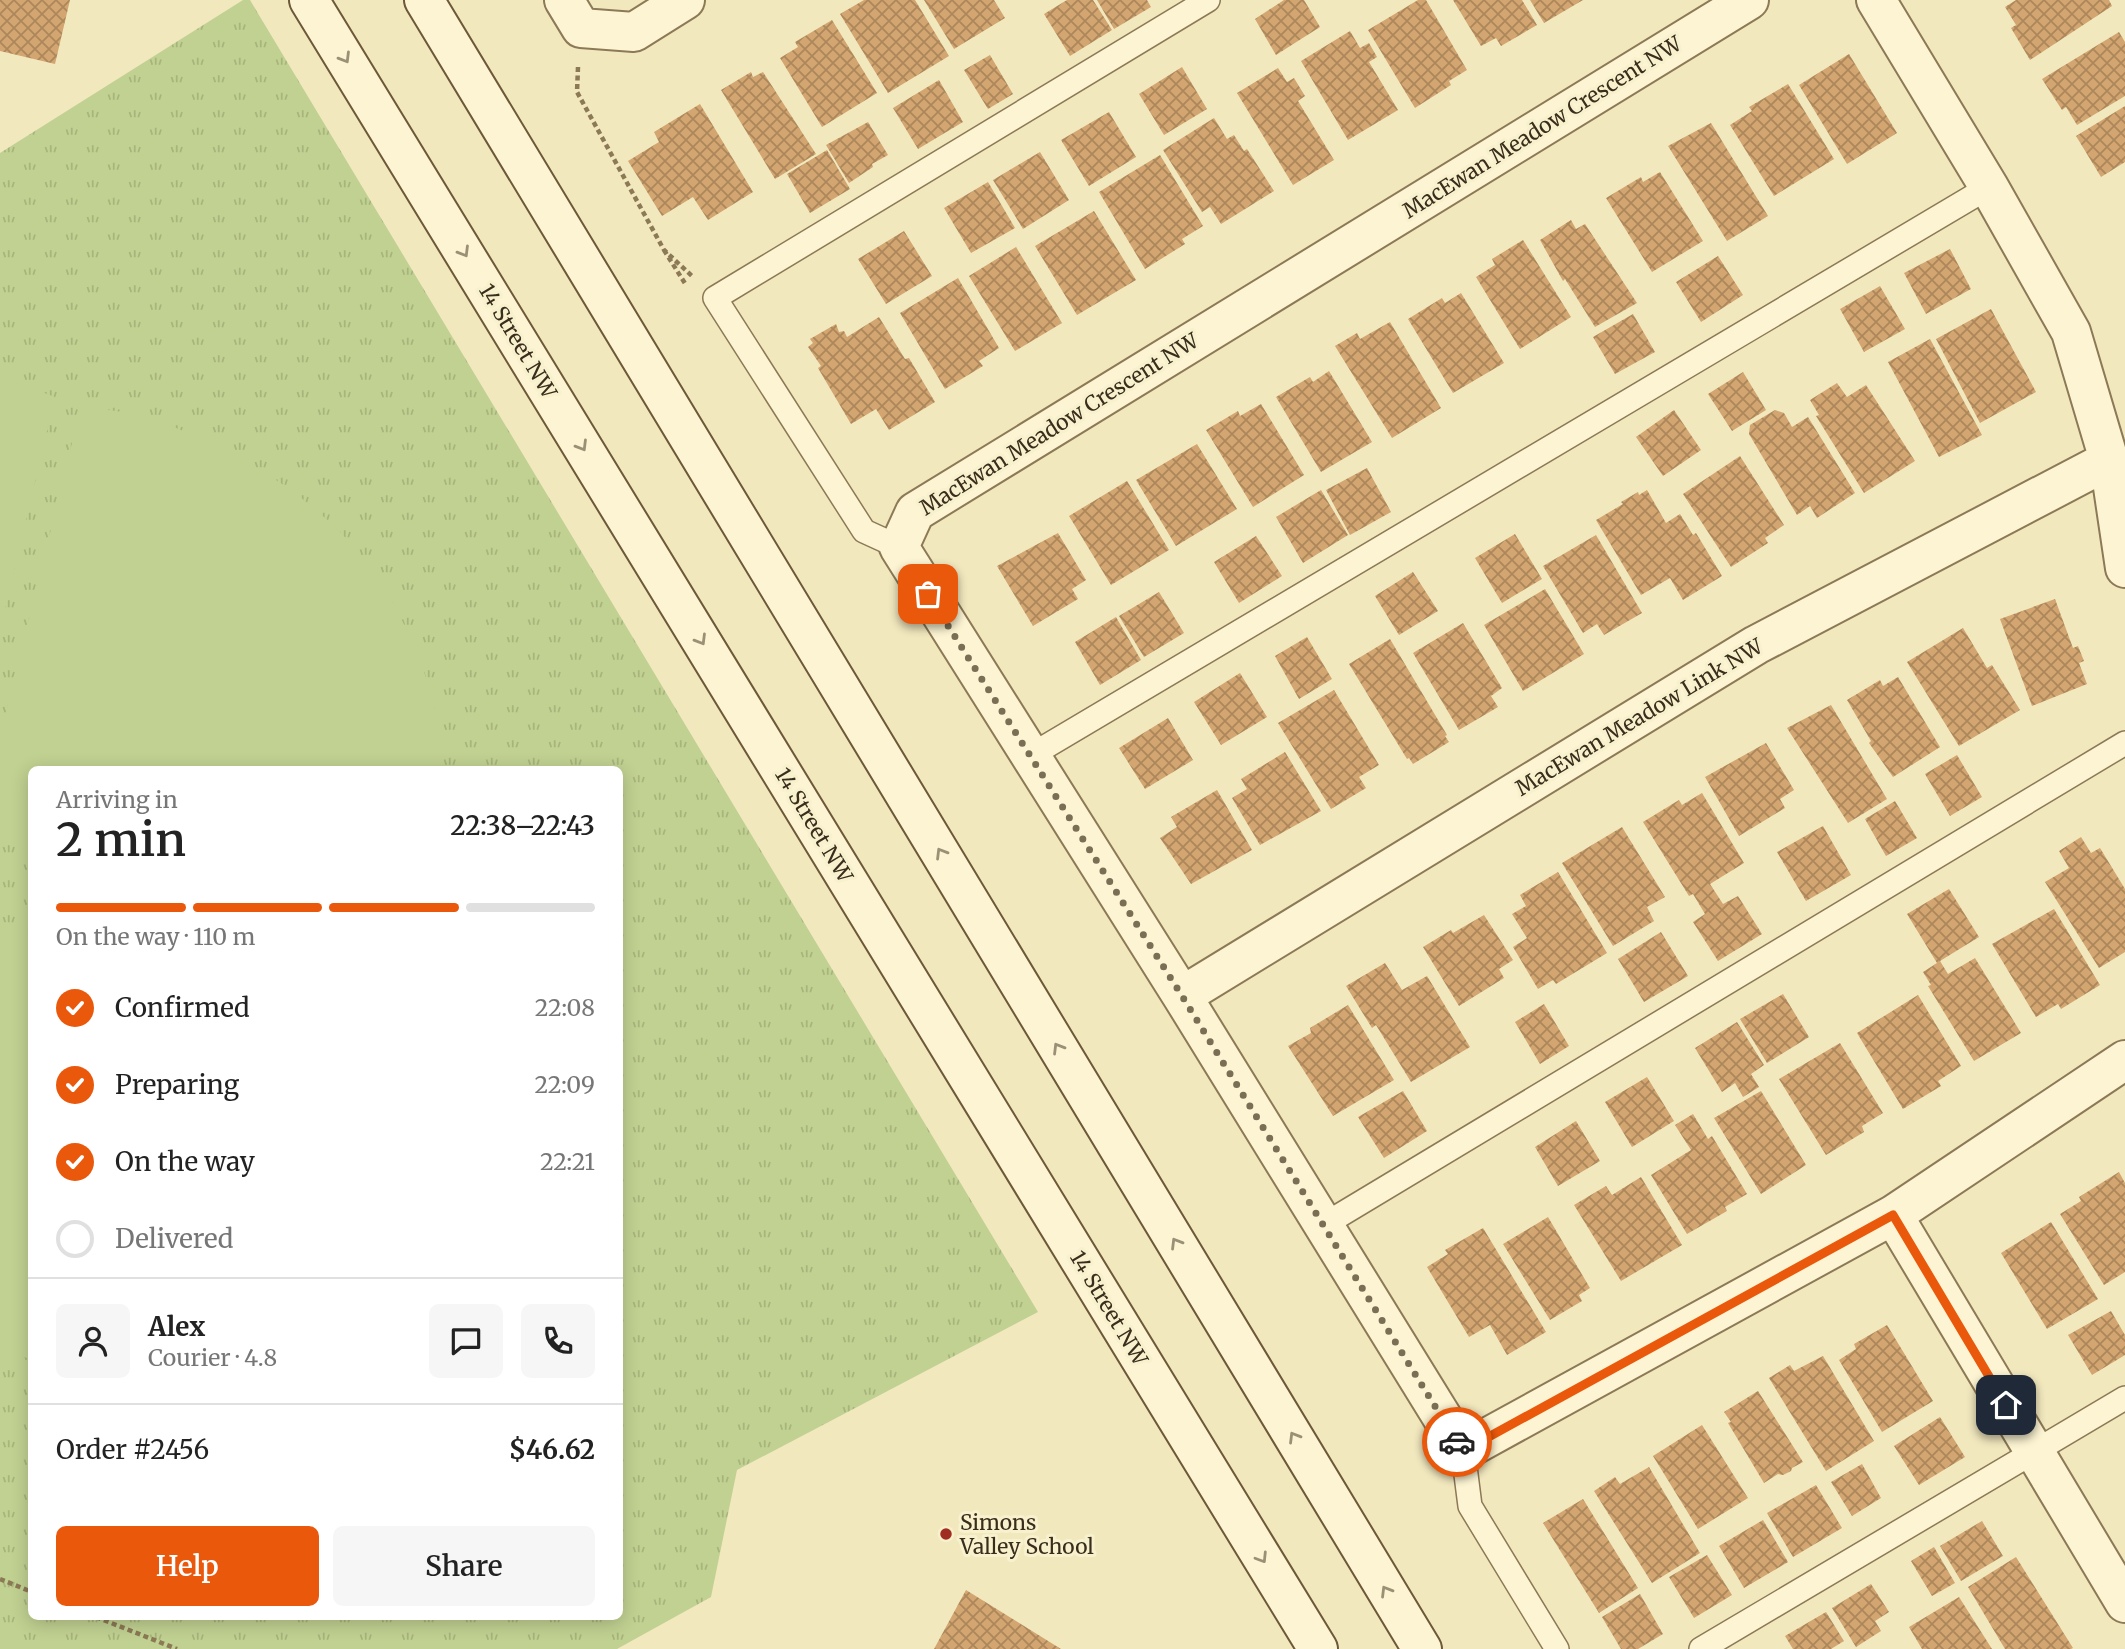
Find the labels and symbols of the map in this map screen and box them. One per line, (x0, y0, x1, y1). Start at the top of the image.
street label: MacEwan Meadow Crescent NW (1398, 29, 1687, 224)
one-way arrow (337, 51, 350, 64)
one-way arrow (455, 245, 468, 258)
street label: 14 Street NW (473, 279, 563, 404)
street label: MacEwan Meadow Crescent NW (915, 326, 1204, 521)
one-way arrow (574, 439, 587, 452)
pin (898, 564, 958, 624)
street label: MacEwan Meadow Link NW (1511, 632, 1768, 802)
one-way arrow (693, 633, 706, 646)
street label: 14 Street NW (769, 763, 859, 888)
one-way arrow (936, 848, 949, 861)
one-way arrow (1054, 1043, 1067, 1056)
one-way arrow (1171, 1237, 1184, 1250)
street label: 14 Street NW (1064, 1246, 1154, 1371)
pin (1976, 1375, 2036, 1435)
courier (1422, 1407, 1492, 1477)
one-way arrow (1289, 1432, 1302, 1445)
place label: Simons Valley School (959, 1509, 1094, 1560)
marker: Simons Valley School (938, 1526, 954, 1542)
one-way arrow (1254, 1550, 1267, 1563)
one-way arrow (1382, 1585, 1395, 1598)

